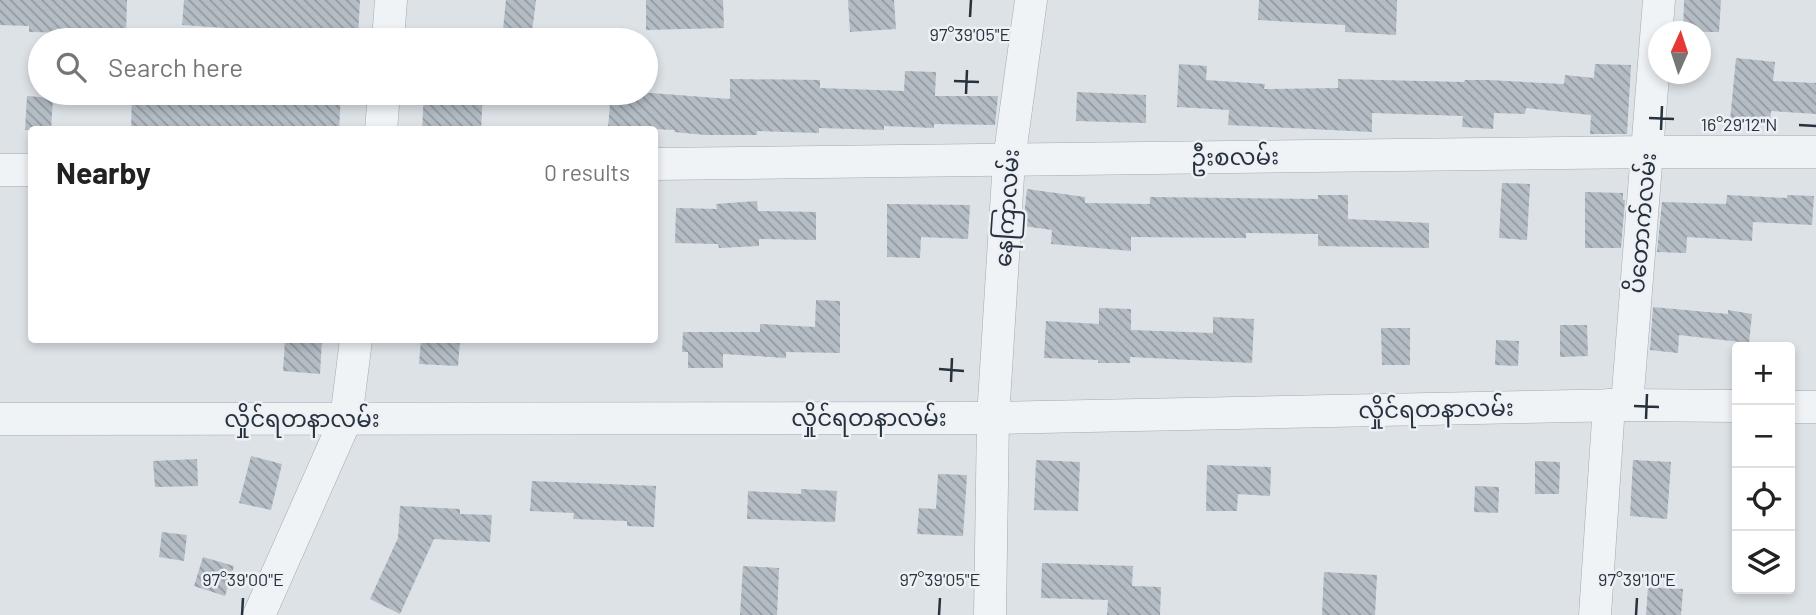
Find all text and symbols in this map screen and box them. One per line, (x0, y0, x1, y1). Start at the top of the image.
north arrow (1648, 21, 1711, 84)
text: 97°39'05"E (930, 23, 1010, 45)
search box (28, 28, 658, 105)
icon: search (52, 48, 90, 86)
text: Search here (108, 51, 243, 82)
text: 16°29'12"N (1701, 113, 1777, 135)
street label: ဦးစလမ်း (1191, 140, 1279, 177)
street label: နေကြာလမ်း (987, 148, 1030, 268)
street label: ပိတောက်လမ်း (1620, 151, 1661, 295)
text: Nearby (56, 154, 151, 190)
text: 0 results (544, 158, 630, 186)
map controls (1732, 342, 1795, 594)
button: + (1732, 342, 1795, 405)
street label: လှိုင်ရတနာလမ်း (1358, 392, 1514, 429)
street label: လှိုင်ရတနာလမ်း (791, 402, 947, 437)
street label: လှိုင်ရတနာလမ်း (224, 403, 380, 438)
button: − (1732, 405, 1795, 468)
button: locate (1732, 468, 1795, 531)
button: layers (1732, 531, 1795, 594)
text: 97°39'00"E (202, 568, 284, 590)
text: 97°39'05"E (900, 568, 980, 590)
text: 97°39'10"E (1598, 568, 1676, 590)

